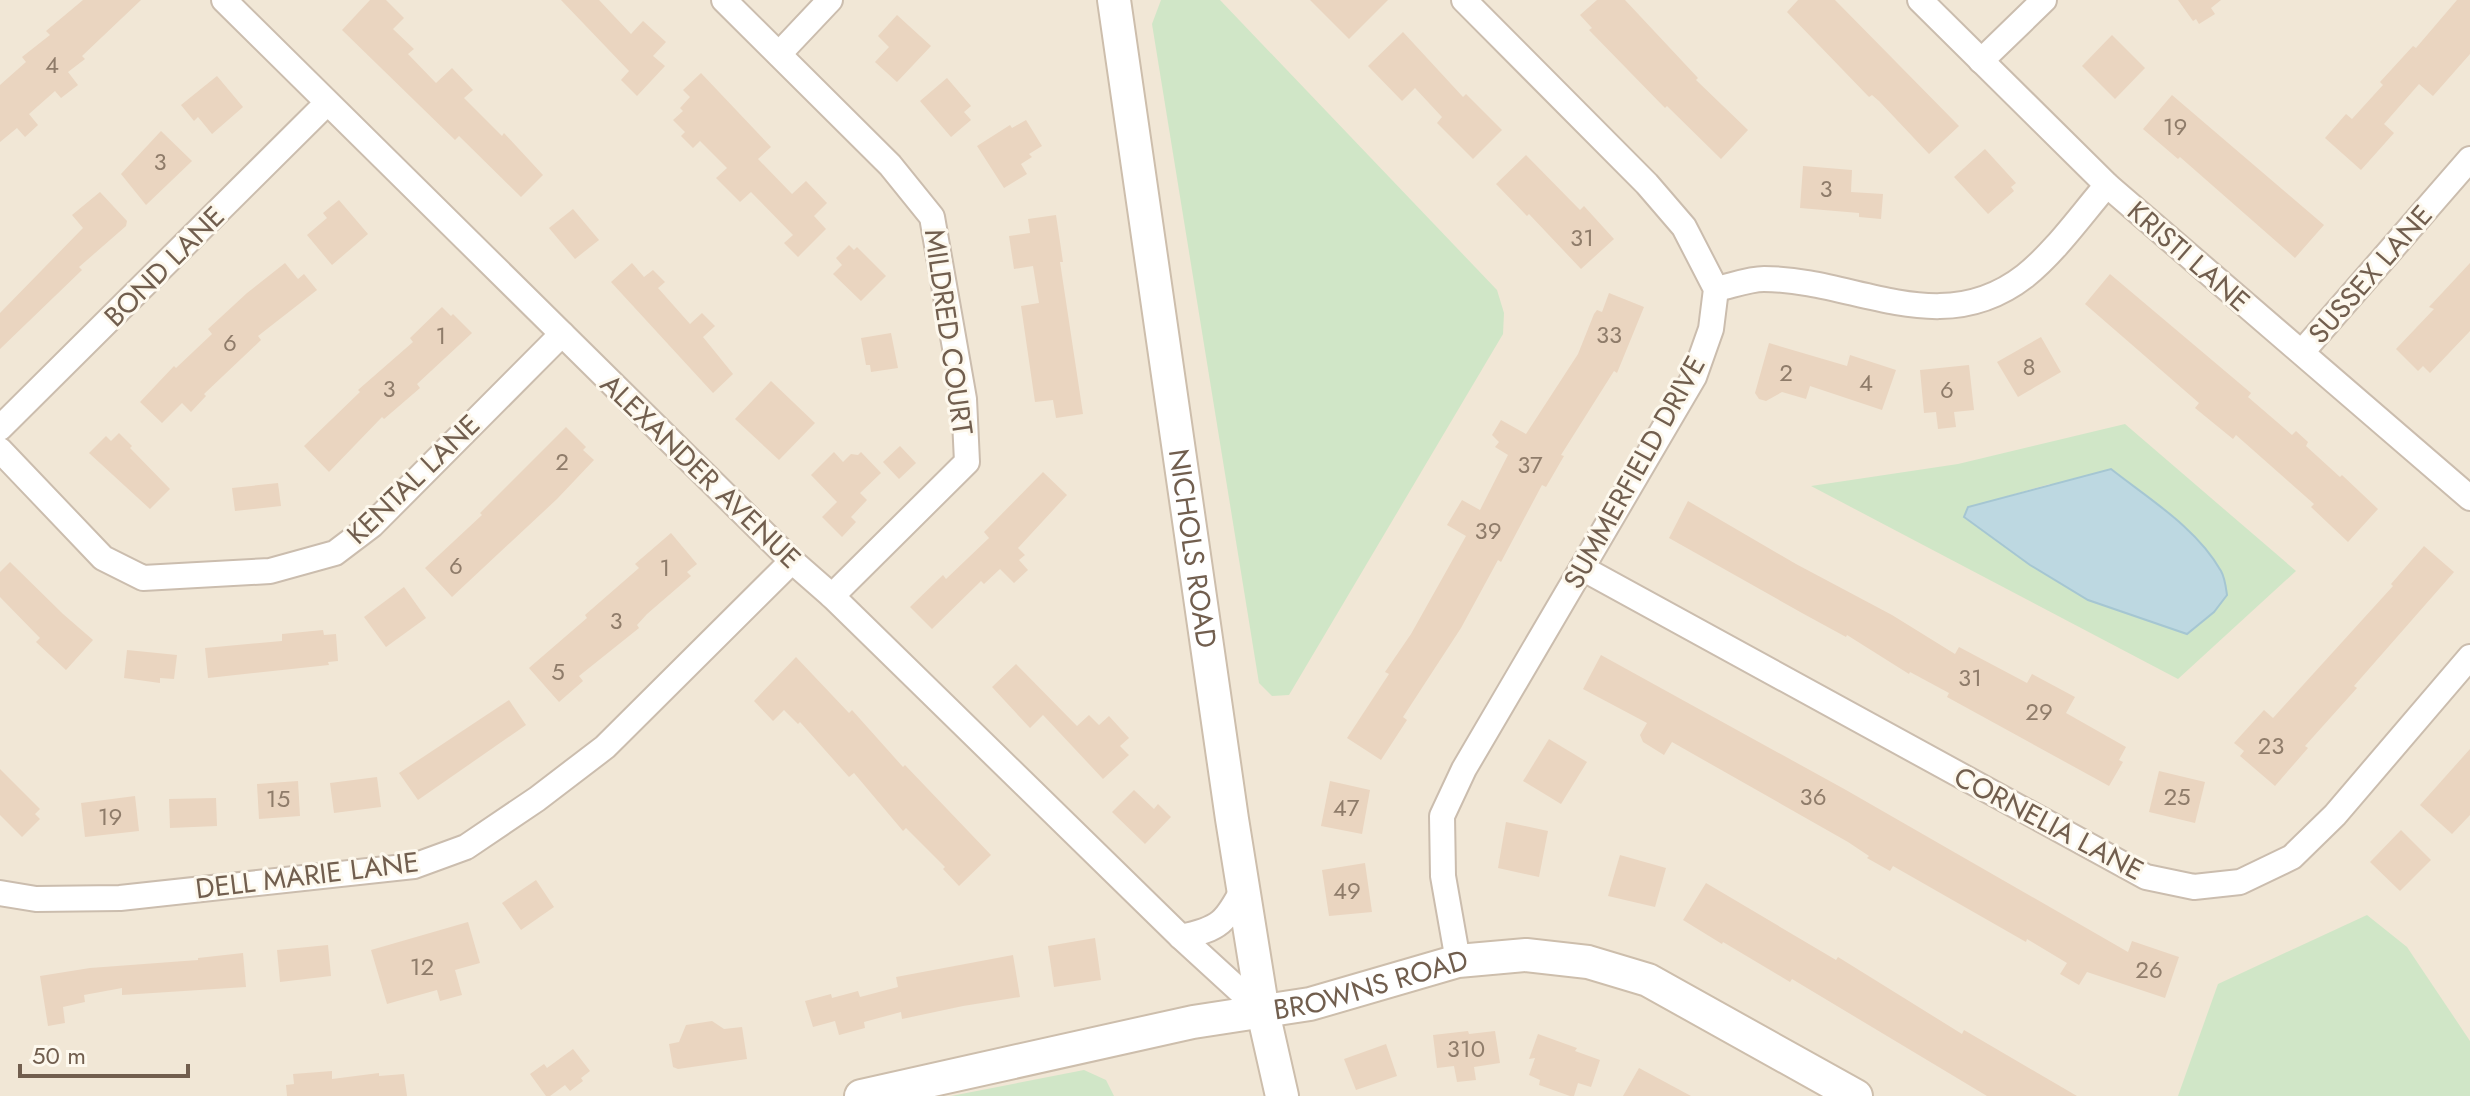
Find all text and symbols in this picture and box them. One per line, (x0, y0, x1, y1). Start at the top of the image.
house number: 4 (45, 47, 59, 82)
house number: 19 (2163, 109, 2187, 144)
house number: 3 (153, 144, 167, 179)
house number: 3 (1819, 171, 1833, 206)
street label: KRISTI LANE (2118, 191, 2259, 321)
street label: SUSSEX LANE (2299, 196, 2442, 353)
street label: BOND LANE (95, 197, 234, 336)
house number: 31 (1570, 220, 1594, 255)
street label: MILDRED COURT (914, 227, 983, 438)
house number: 33 (1596, 317, 1622, 352)
house number: 1 (436, 318, 446, 353)
house number: 6 (223, 325, 237, 360)
street label: SUMMERFIELD DRIVE (1553, 348, 1716, 596)
house number: 8 (2022, 349, 2036, 384)
house number: 2 (1779, 355, 1793, 390)
street label: ALEXANDER AVENUE (591, 365, 810, 578)
house number: 4 (1859, 365, 1873, 400)
house number: 3 (382, 371, 396, 406)
house number: 6 (1940, 372, 1954, 407)
street label: KENTAL LANE (337, 405, 489, 554)
house number: 2 (555, 444, 569, 479)
street label: NICHOLS ROAD (1158, 446, 1227, 651)
house number: 37 (1517, 447, 1543, 482)
house number: 39 (1475, 513, 1501, 548)
house number: 6 (449, 548, 463, 583)
house number: 1 (660, 550, 670, 585)
house number: 3 (609, 603, 623, 638)
house number: 5 (551, 654, 565, 689)
house number: 31 (1958, 660, 1982, 695)
house number: 29 (2025, 694, 2053, 729)
house number: 23 (2258, 728, 2284, 763)
street label: CORNELIA LANE (1947, 756, 2151, 891)
house number: 36 (1800, 779, 1826, 814)
house number: 25 (2163, 779, 2191, 814)
house number: 15 (266, 781, 290, 816)
house number: 47 (1333, 790, 1360, 825)
house number: 19 (98, 799, 122, 834)
street label: DELL MARIE LANE (193, 841, 421, 910)
house number: 49 (1333, 873, 1361, 908)
street label: BROWNS ROAD (1271, 939, 1473, 1030)
house number: 12 (410, 949, 434, 984)
house number: 26 (2135, 952, 2163, 987)
scale bar (20, 1028, 188, 1078)
house number: 310 (1447, 1031, 1485, 1066)
text: 50 m (32, 1038, 86, 1073)

